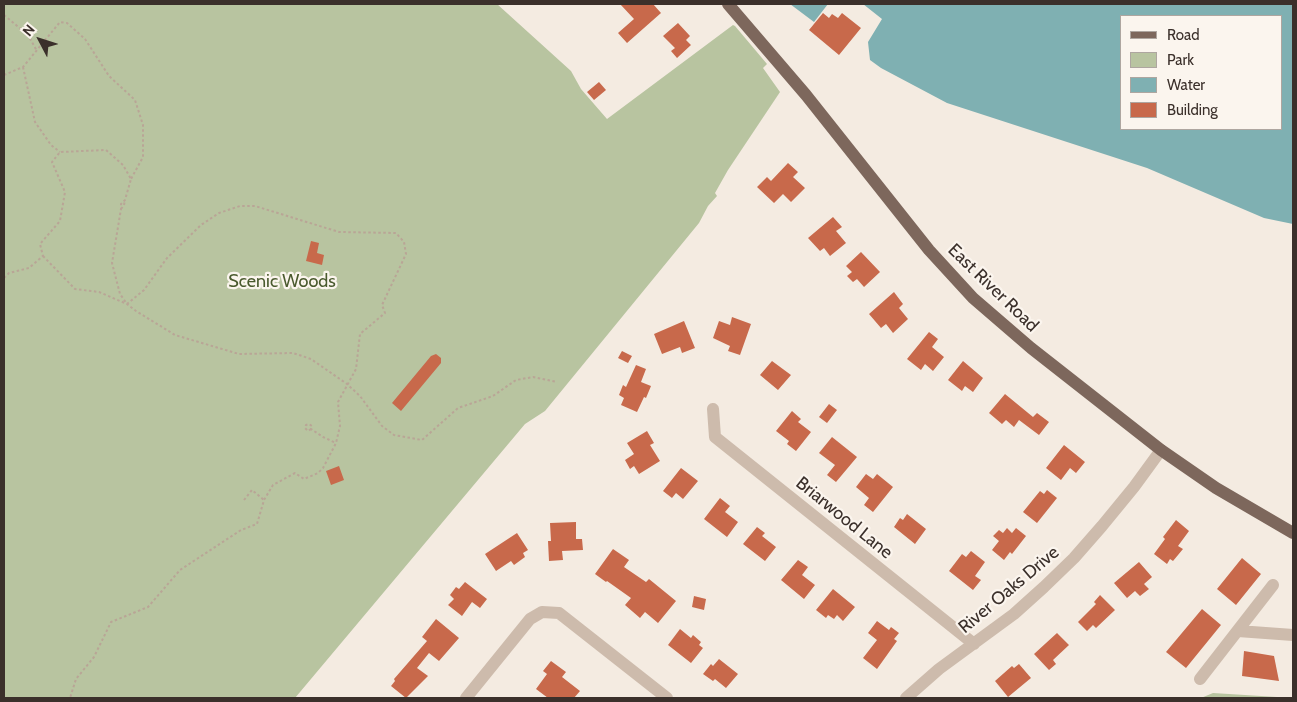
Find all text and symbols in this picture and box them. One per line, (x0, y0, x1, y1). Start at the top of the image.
north arrow (15, 15, 65, 65)
legend (1120, 15, 1282, 130)
text: N (18, 21, 39, 40)
text: Road (1167, 26, 1200, 44)
text: Park (1167, 51, 1194, 69)
text: Water (1167, 76, 1205, 94)
text: Building (1167, 101, 1218, 119)
street label: East River Road (943, 239, 1043, 337)
park label: Scenic Woods (228, 271, 336, 293)
street label: Briarwood Lane (791, 472, 897, 564)
street label: River Oaks Drive (954, 542, 1064, 638)

